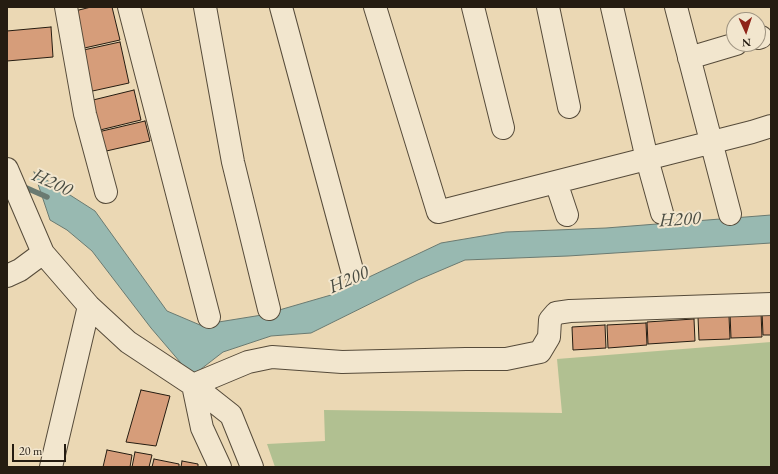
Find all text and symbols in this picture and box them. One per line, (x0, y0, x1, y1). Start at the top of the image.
north arrow (726, 12, 766, 52)
text: N (742, 36, 751, 50)
water label: H200 (28, 164, 76, 202)
water label: H200 (658, 207, 702, 233)
water label: H200 (325, 261, 373, 299)
scale bar (14, 436, 68, 462)
text: 20 m (19, 443, 42, 459)

